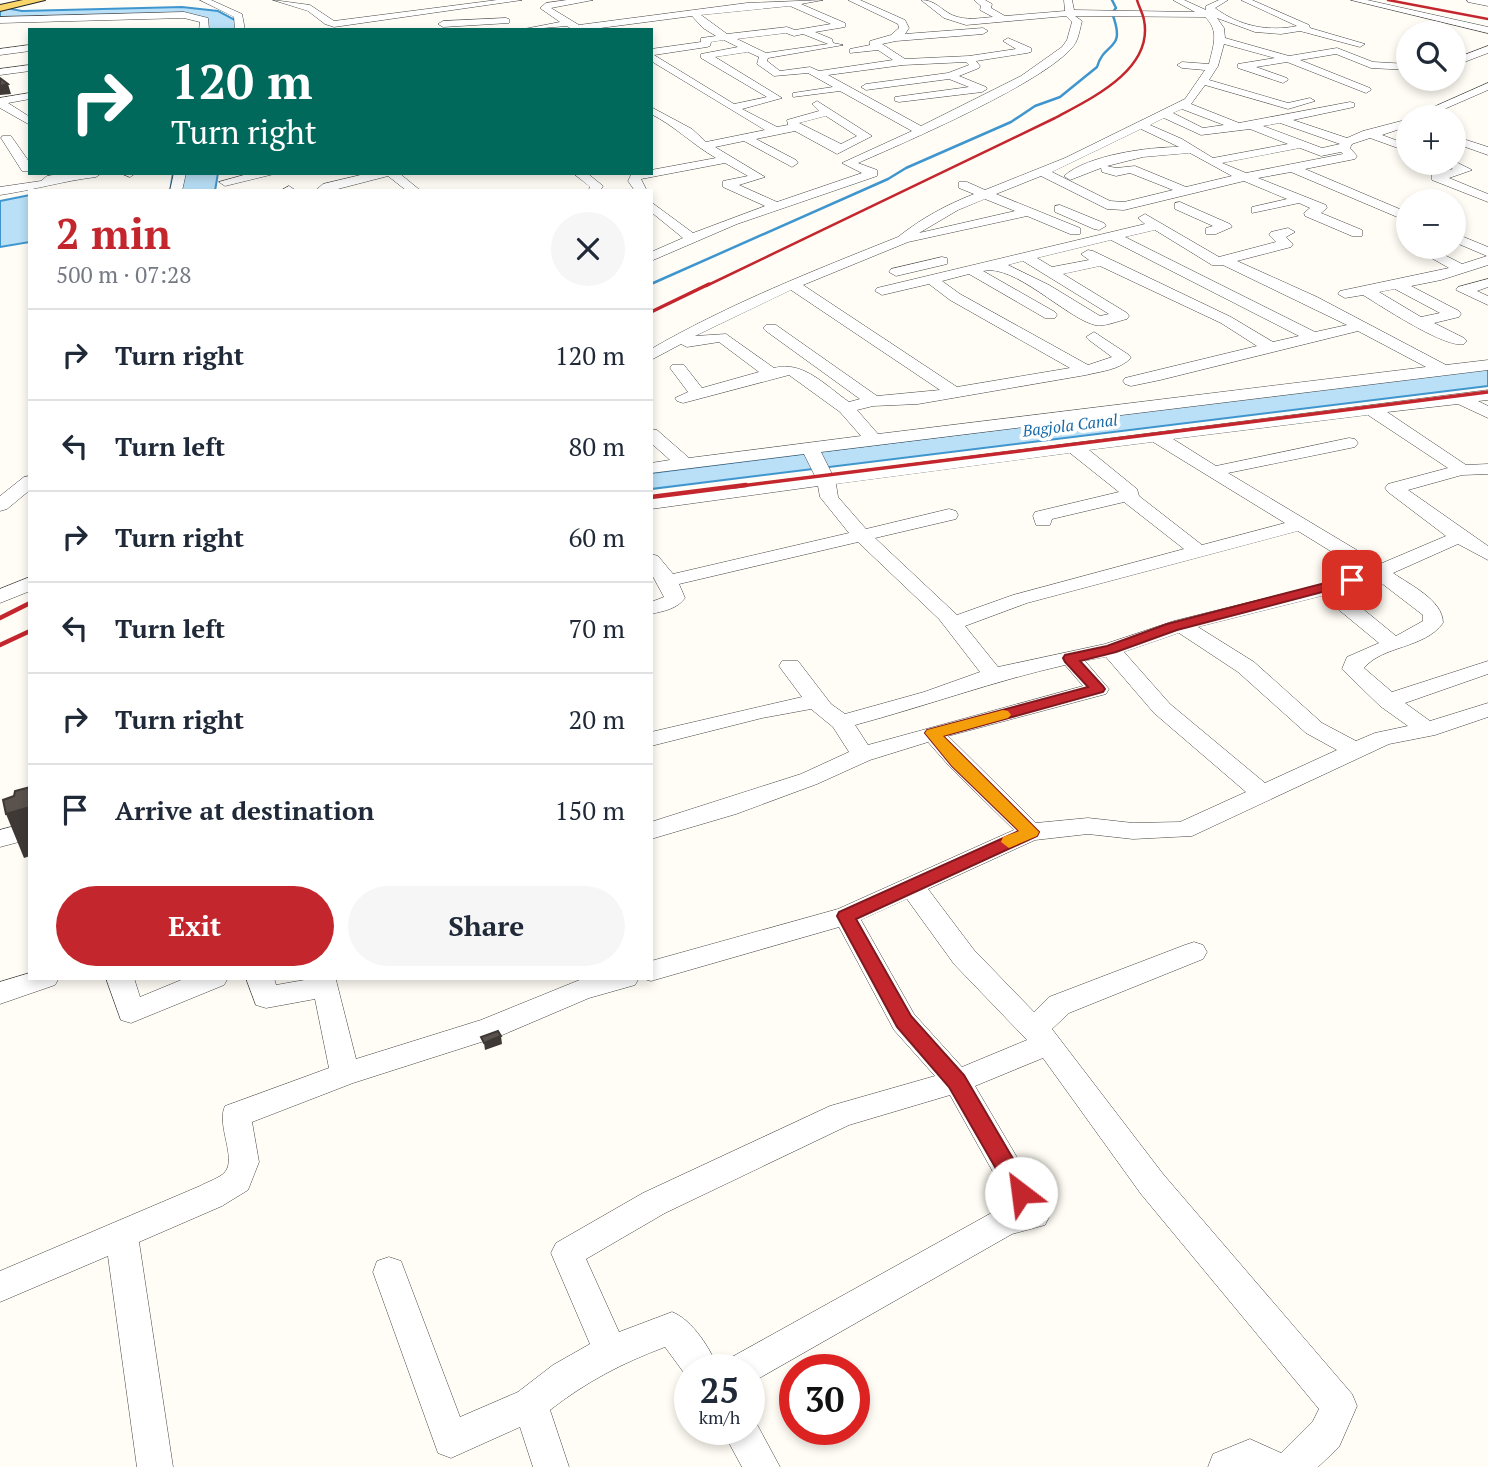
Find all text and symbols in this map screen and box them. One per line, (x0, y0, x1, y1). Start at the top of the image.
map controls (1396, 21, 1466, 259)
button: search (1396, 21, 1466, 91)
text: 120 m (171, 48, 313, 113)
icon: right (56, 56, 147, 147)
button: + (1396, 105, 1466, 175)
text: Turn right (171, 111, 317, 153)
button: − (1396, 189, 1466, 259)
text: 2 min (56, 205, 171, 261)
button: close (551, 212, 625, 286)
text: 500 m · 07:28 (56, 259, 191, 290)
icon: right (56, 336, 94, 374)
text: Turn right (115, 338, 244, 372)
text: 120 m (555, 338, 625, 372)
water label: Bagjola Canal (1020, 408, 1119, 442)
icon: left (56, 427, 94, 465)
text: Turn left (115, 429, 225, 463)
text: 80 m (569, 429, 625, 463)
icon: right (56, 518, 94, 556)
text: Turn right (115, 520, 244, 554)
text: 60 m (569, 520, 625, 554)
pin (1322, 550, 1382, 610)
icon: arrive (1333, 561, 1371, 599)
icon: left (56, 609, 94, 647)
text: Turn left (115, 611, 225, 645)
text: 70 m (569, 611, 625, 645)
icon: right (56, 700, 94, 738)
text: Turn right (115, 702, 244, 736)
text: 20 m (569, 702, 625, 736)
icon: arrive (56, 791, 94, 829)
text: Arrive at destination (115, 793, 374, 827)
text: 150 m (555, 793, 625, 827)
button: Exit (56, 886, 334, 966)
button: Share (348, 886, 625, 966)
position arrow (984, 1156, 1058, 1230)
speed limit sign: 30 (779, 1354, 870, 1445)
text: 25 (700, 1367, 739, 1413)
text: km/h (699, 1405, 740, 1429)

